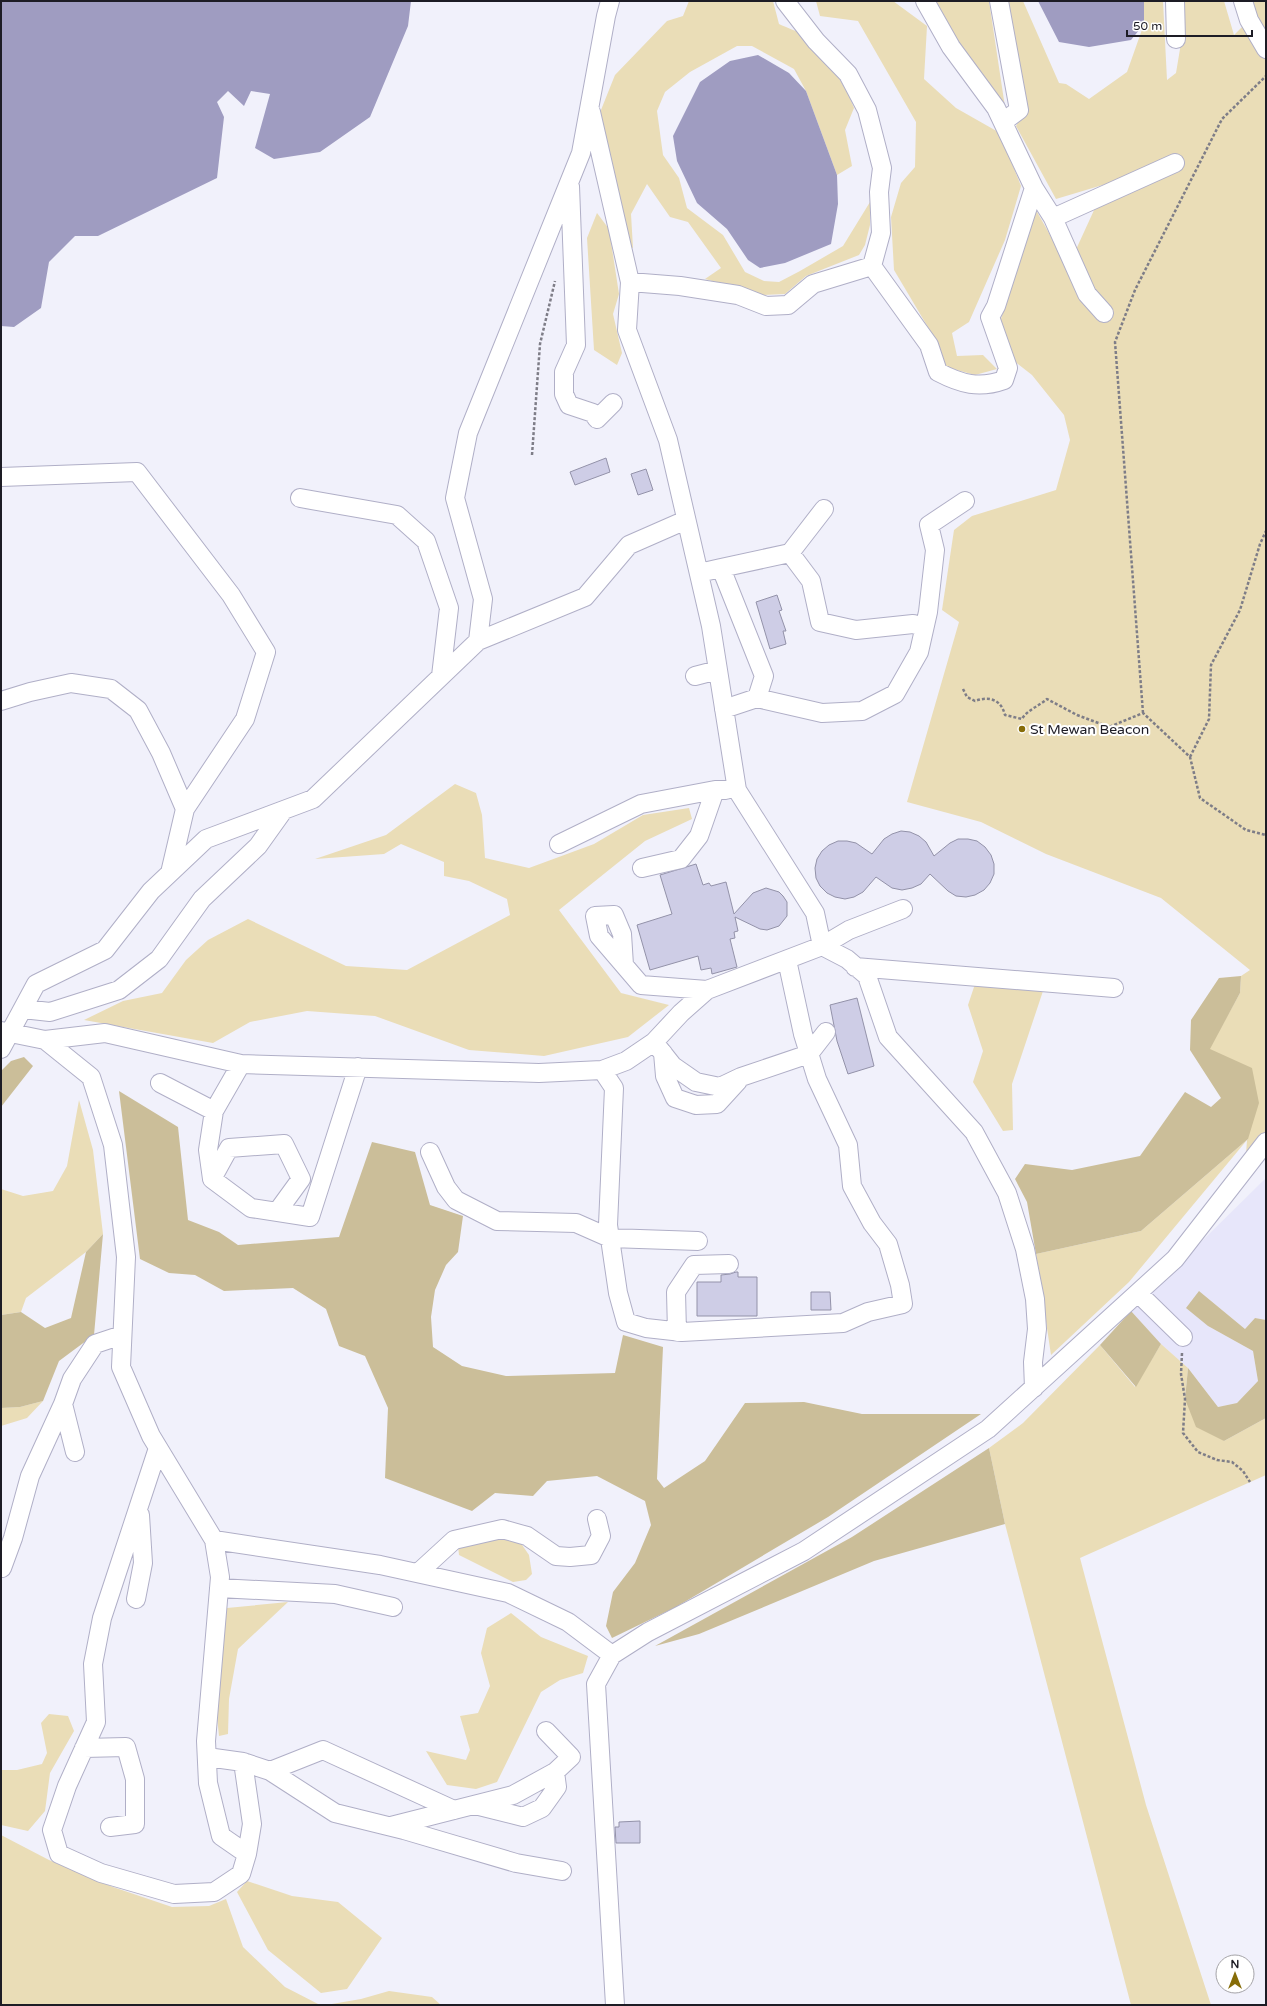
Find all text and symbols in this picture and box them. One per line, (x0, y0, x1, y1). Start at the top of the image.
scale bar (1127, 12, 1252, 38)
text: 50 m (1133, 19, 1162, 33)
place label: St Mewan Beacon (1030, 721, 1149, 738)
marker: St Mewan Beacon (1017, 724, 1027, 734)
north arrow (1215, 1954, 1255, 1994)
text: N (1231, 1958, 1239, 1971)

